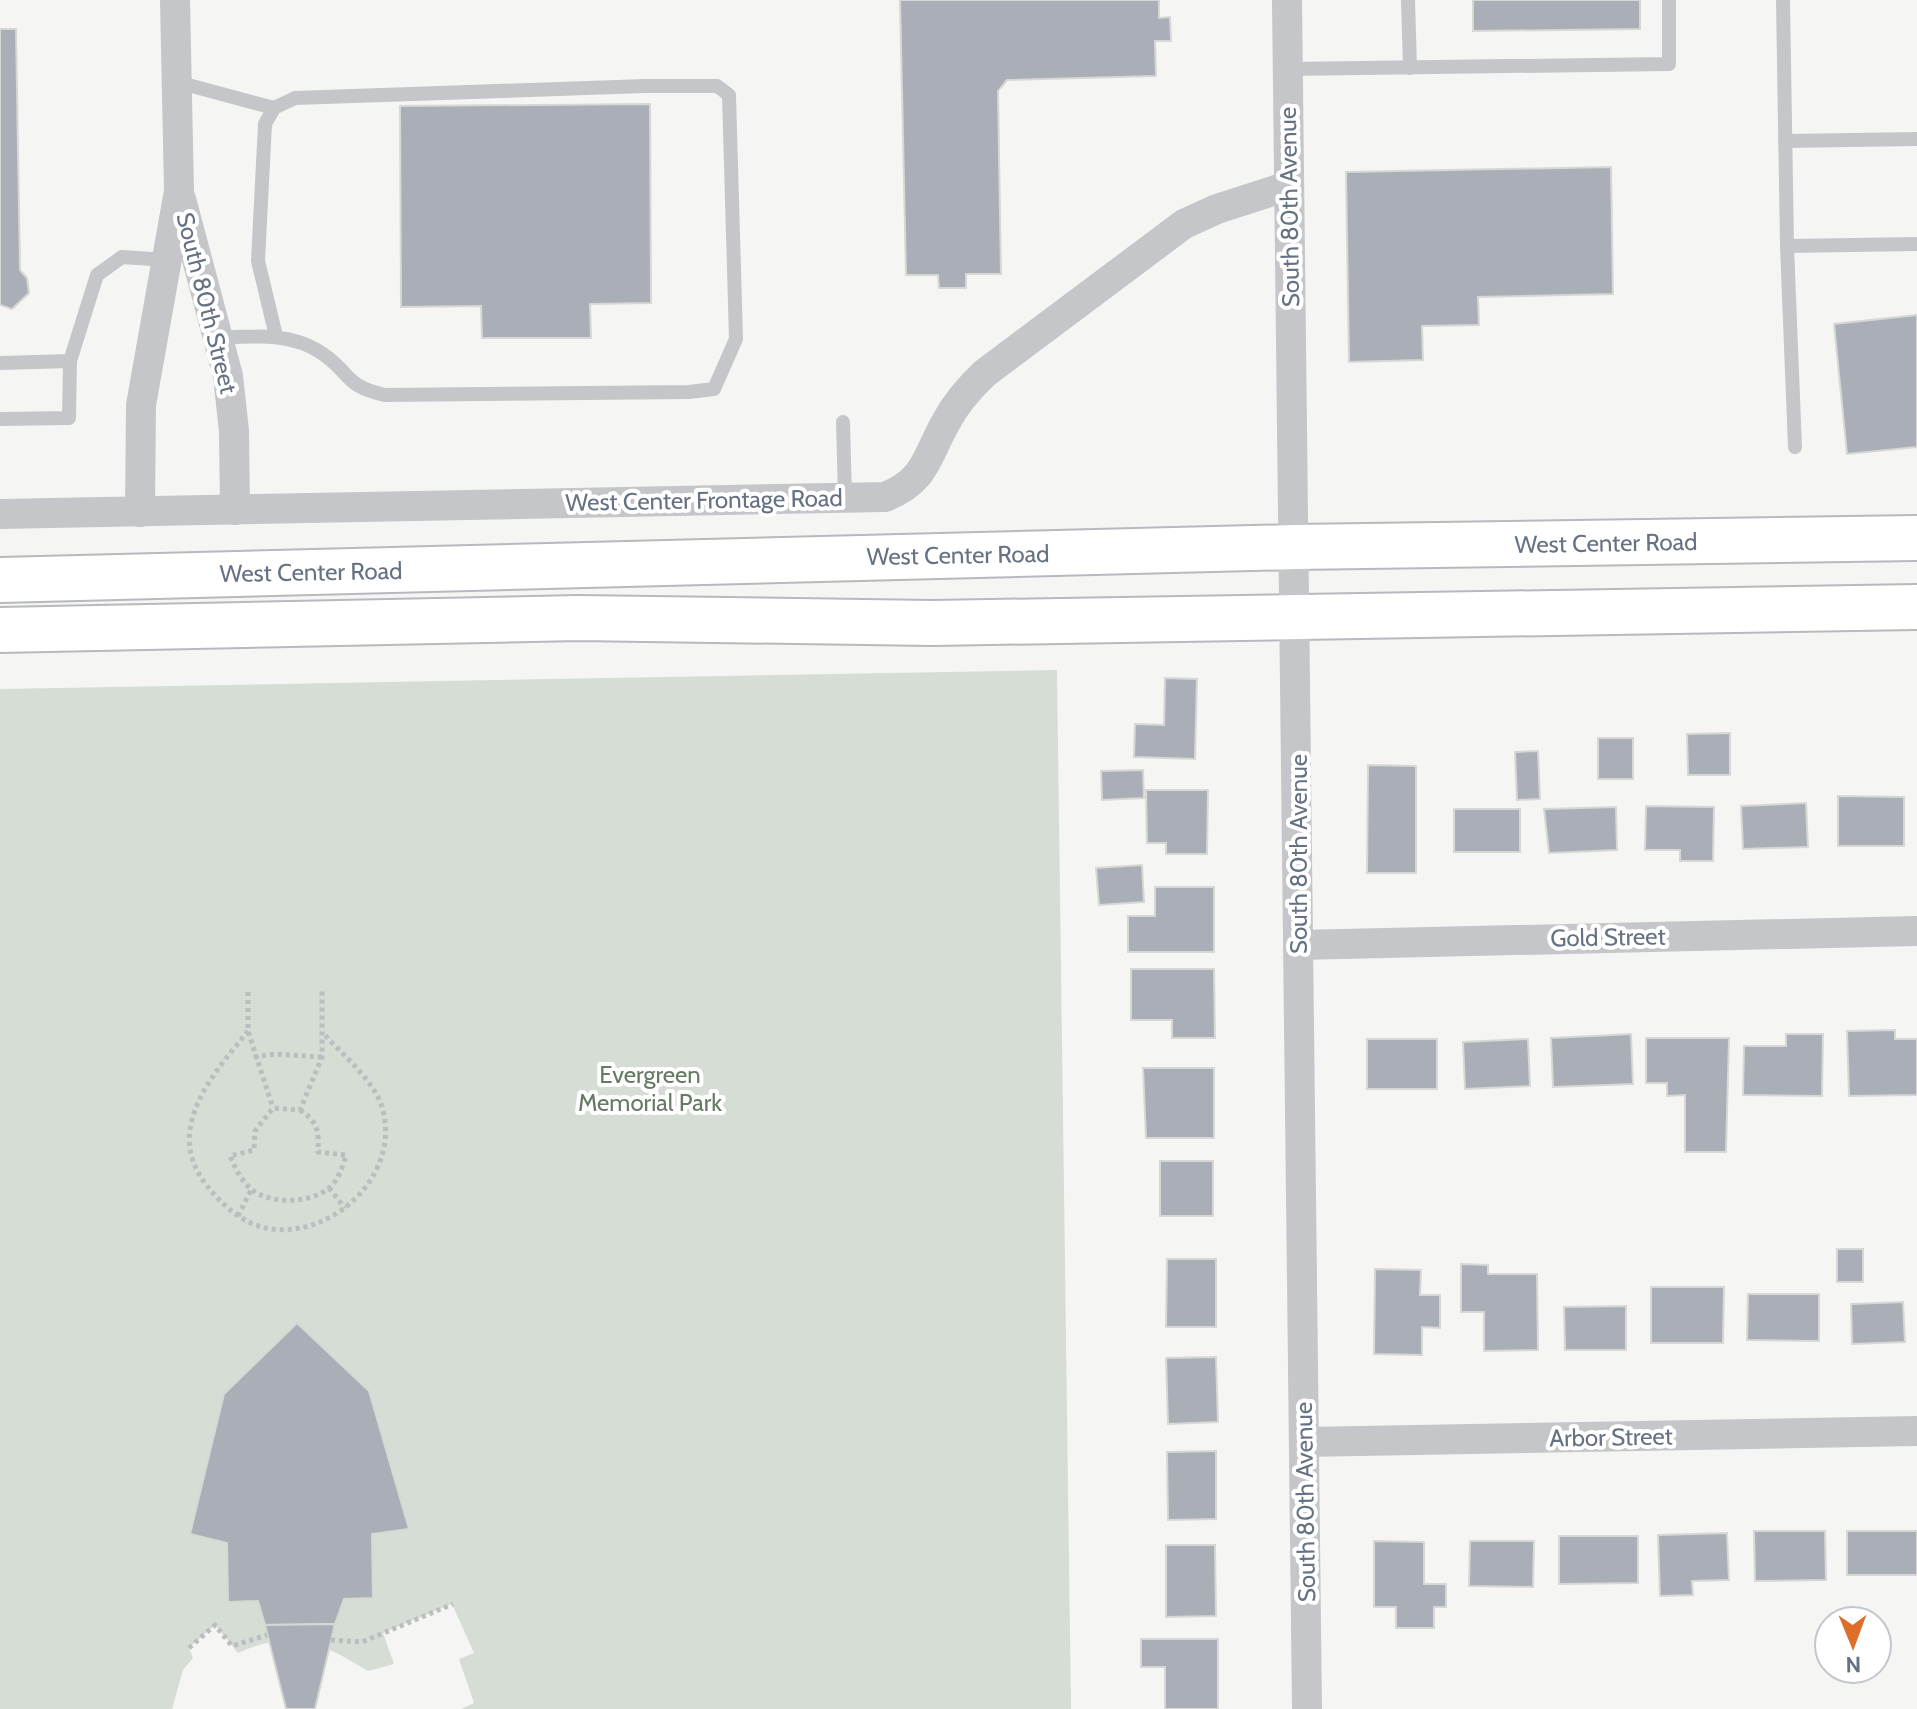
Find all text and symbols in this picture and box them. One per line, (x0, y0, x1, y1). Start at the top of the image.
street label: South 80th Avenue (1273, 107, 1305, 307)
street label: South 80th Street (170, 209, 244, 397)
street label: West Center Frontage Road (565, 483, 843, 517)
street label: West Center Road (1514, 527, 1698, 559)
street label: West Center Road (866, 539, 1050, 571)
street label: West Center Road (219, 556, 403, 588)
street label: South 80th Avenue (1284, 754, 1313, 954)
street label: Gold Street (1550, 921, 1666, 953)
park label: Evergreen Memorial Park (578, 1060, 722, 1117)
street label: South 80th Avenue (1289, 1402, 1321, 1602)
street label: Arbor Street (1549, 1421, 1673, 1453)
north arrow (1813, 1605, 1893, 1685)
text: N (1845, 1651, 1861, 1678)

